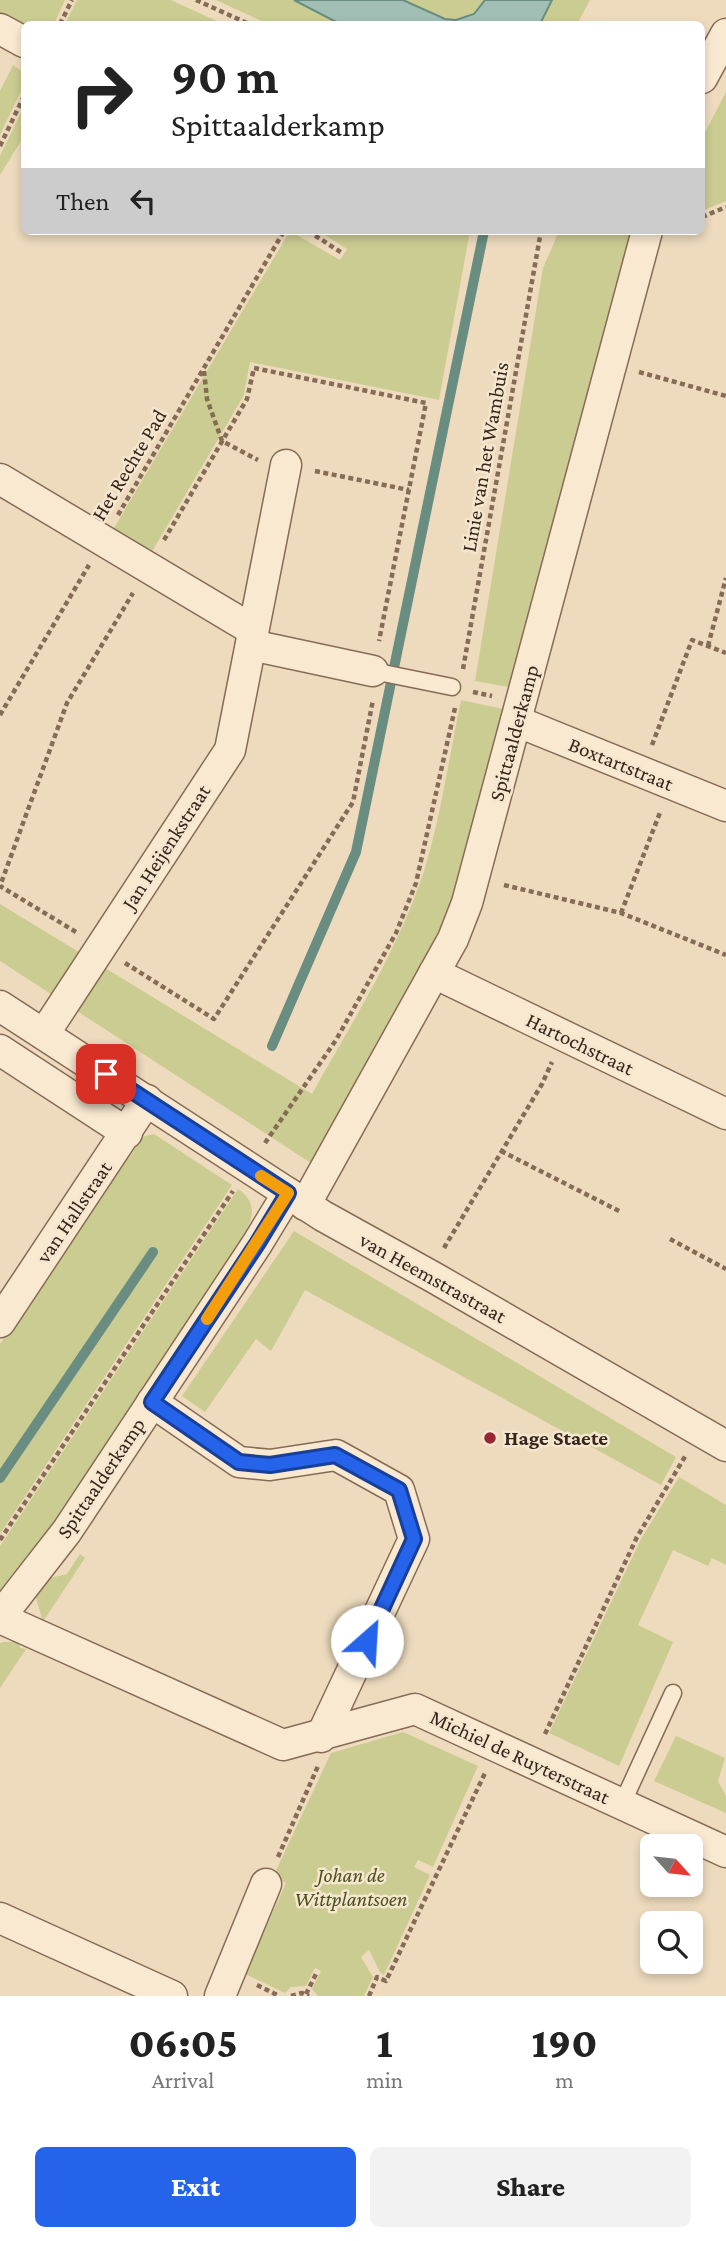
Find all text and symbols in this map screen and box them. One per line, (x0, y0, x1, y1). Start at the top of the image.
icon: right (56, 49, 147, 140)
text: 90 m (171, 49, 278, 104)
text: Spittaalderkamp (171, 107, 385, 143)
icon: left (124, 182, 162, 220)
text: Then (56, 187, 110, 216)
street label: Linie van het Wambuis (456, 360, 514, 554)
street label: Het Rechte Pad (86, 405, 172, 525)
street label: Spittaalderkamp (484, 662, 544, 804)
street label: Boxtartstraat (565, 732, 678, 796)
street label: Jan Heijenkstraat (116, 779, 216, 916)
street label: Hartochstraat (522, 1008, 639, 1081)
pin (76, 1044, 136, 1104)
icon: arrive (87, 1055, 125, 1093)
street label: van Hallstraat (31, 1156, 117, 1268)
street label: van Heemstrastraat (354, 1227, 512, 1329)
street label: Spittaalderkamp (52, 1413, 150, 1543)
place label: Hage Staete (504, 1426, 608, 1450)
marker: Hage Staete (482, 1430, 498, 1446)
position arrow (330, 1604, 404, 1678)
street label: Michiel de Ruyterstraat (426, 1705, 615, 1810)
north arrow (640, 1834, 704, 1897)
map controls (640, 1834, 703, 1974)
park label: Johan de Wittplantsoen (295, 1863, 407, 1911)
button: search (640, 1911, 703, 1974)
text: 06:05 (128, 2019, 238, 2066)
text: 1 (376, 2019, 393, 2066)
text: 190 (531, 2019, 598, 2066)
text: Arrival (152, 2067, 214, 2093)
text: min (366, 2067, 403, 2093)
text: m (555, 2067, 574, 2093)
button: Exit (35, 2147, 356, 2227)
button: Share (370, 2147, 691, 2227)

